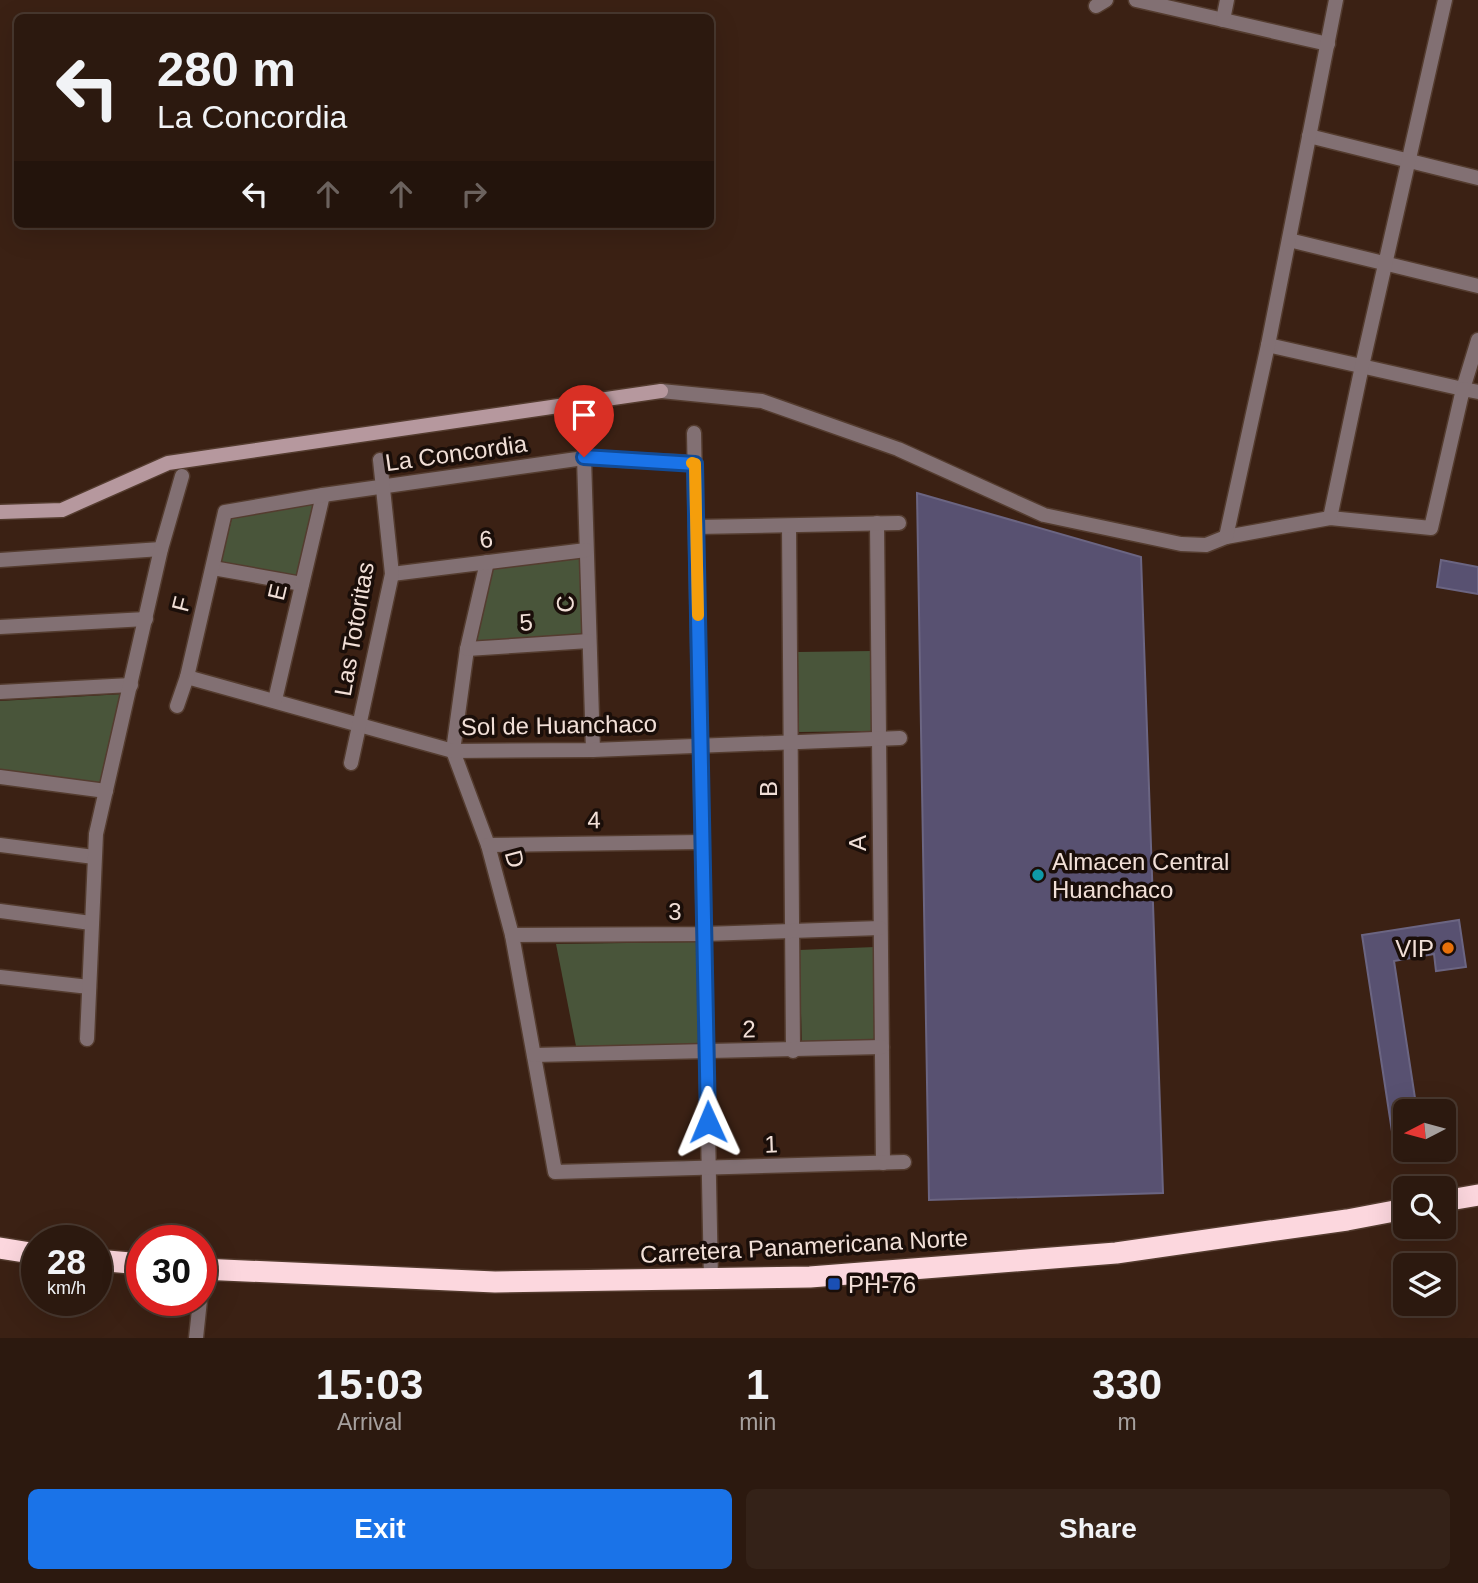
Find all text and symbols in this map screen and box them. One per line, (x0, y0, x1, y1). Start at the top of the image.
icon: left (42, 42, 133, 133)
text: 280 m (157, 42, 296, 96)
text: La Concordia (157, 99, 347, 135)
icon: left (236, 175, 274, 213)
icon: ahead (309, 175, 347, 213)
icon: ahead (382, 175, 420, 213)
icon: right (455, 175, 493, 213)
pin (554, 385, 614, 457)
icon: arrive (565, 396, 603, 434)
street label: La Concordia (383, 430, 529, 476)
street label: 6 (478, 525, 494, 553)
street label: Las Totoritas (329, 560, 379, 698)
street label: E (262, 581, 292, 603)
street label: F (166, 594, 196, 614)
street label: C (551, 595, 579, 613)
street label: 5 (518, 608, 534, 636)
street label: Sol de Huanchaco (461, 710, 657, 740)
street label: B (755, 781, 782, 797)
street label: 4 (587, 806, 601, 834)
street label: A (844, 835, 871, 851)
street label: D (500, 847, 530, 871)
place label: Almacen Central Huanchaco (1052, 848, 1229, 903)
marker: Almacen Central Huanchaco (1030, 867, 1046, 883)
street label: 3 (668, 898, 682, 925)
place label: VIP (1395, 935, 1434, 962)
marker: VIP (1440, 940, 1456, 956)
street label: 2 (742, 1015, 756, 1043)
position arrow (671, 1085, 745, 1159)
north arrow (1393, 1099, 1456, 1162)
map controls (1393, 1099, 1456, 1316)
street label: 1 (764, 1130, 778, 1158)
button: search (1393, 1176, 1456, 1239)
street label: Carretera Panamericana Norte (639, 1224, 969, 1268)
speed limit sign: 30 (126, 1225, 217, 1316)
text: 28 (47, 1242, 86, 1281)
button: layers (1393, 1253, 1456, 1316)
place label: PH-76 (848, 1271, 916, 1298)
marker: PH-76 (826, 1276, 842, 1292)
text: km/h (47, 1278, 86, 1298)
text: 15:03 (316, 1361, 423, 1408)
text: 1 (746, 1361, 769, 1408)
text: 330 (1092, 1361, 1162, 1408)
text: Arrival (337, 1409, 402, 1435)
text: min (739, 1409, 776, 1435)
text: m (1118, 1409, 1137, 1435)
button: Exit (28, 1489, 732, 1569)
button: Share (746, 1489, 1450, 1569)

